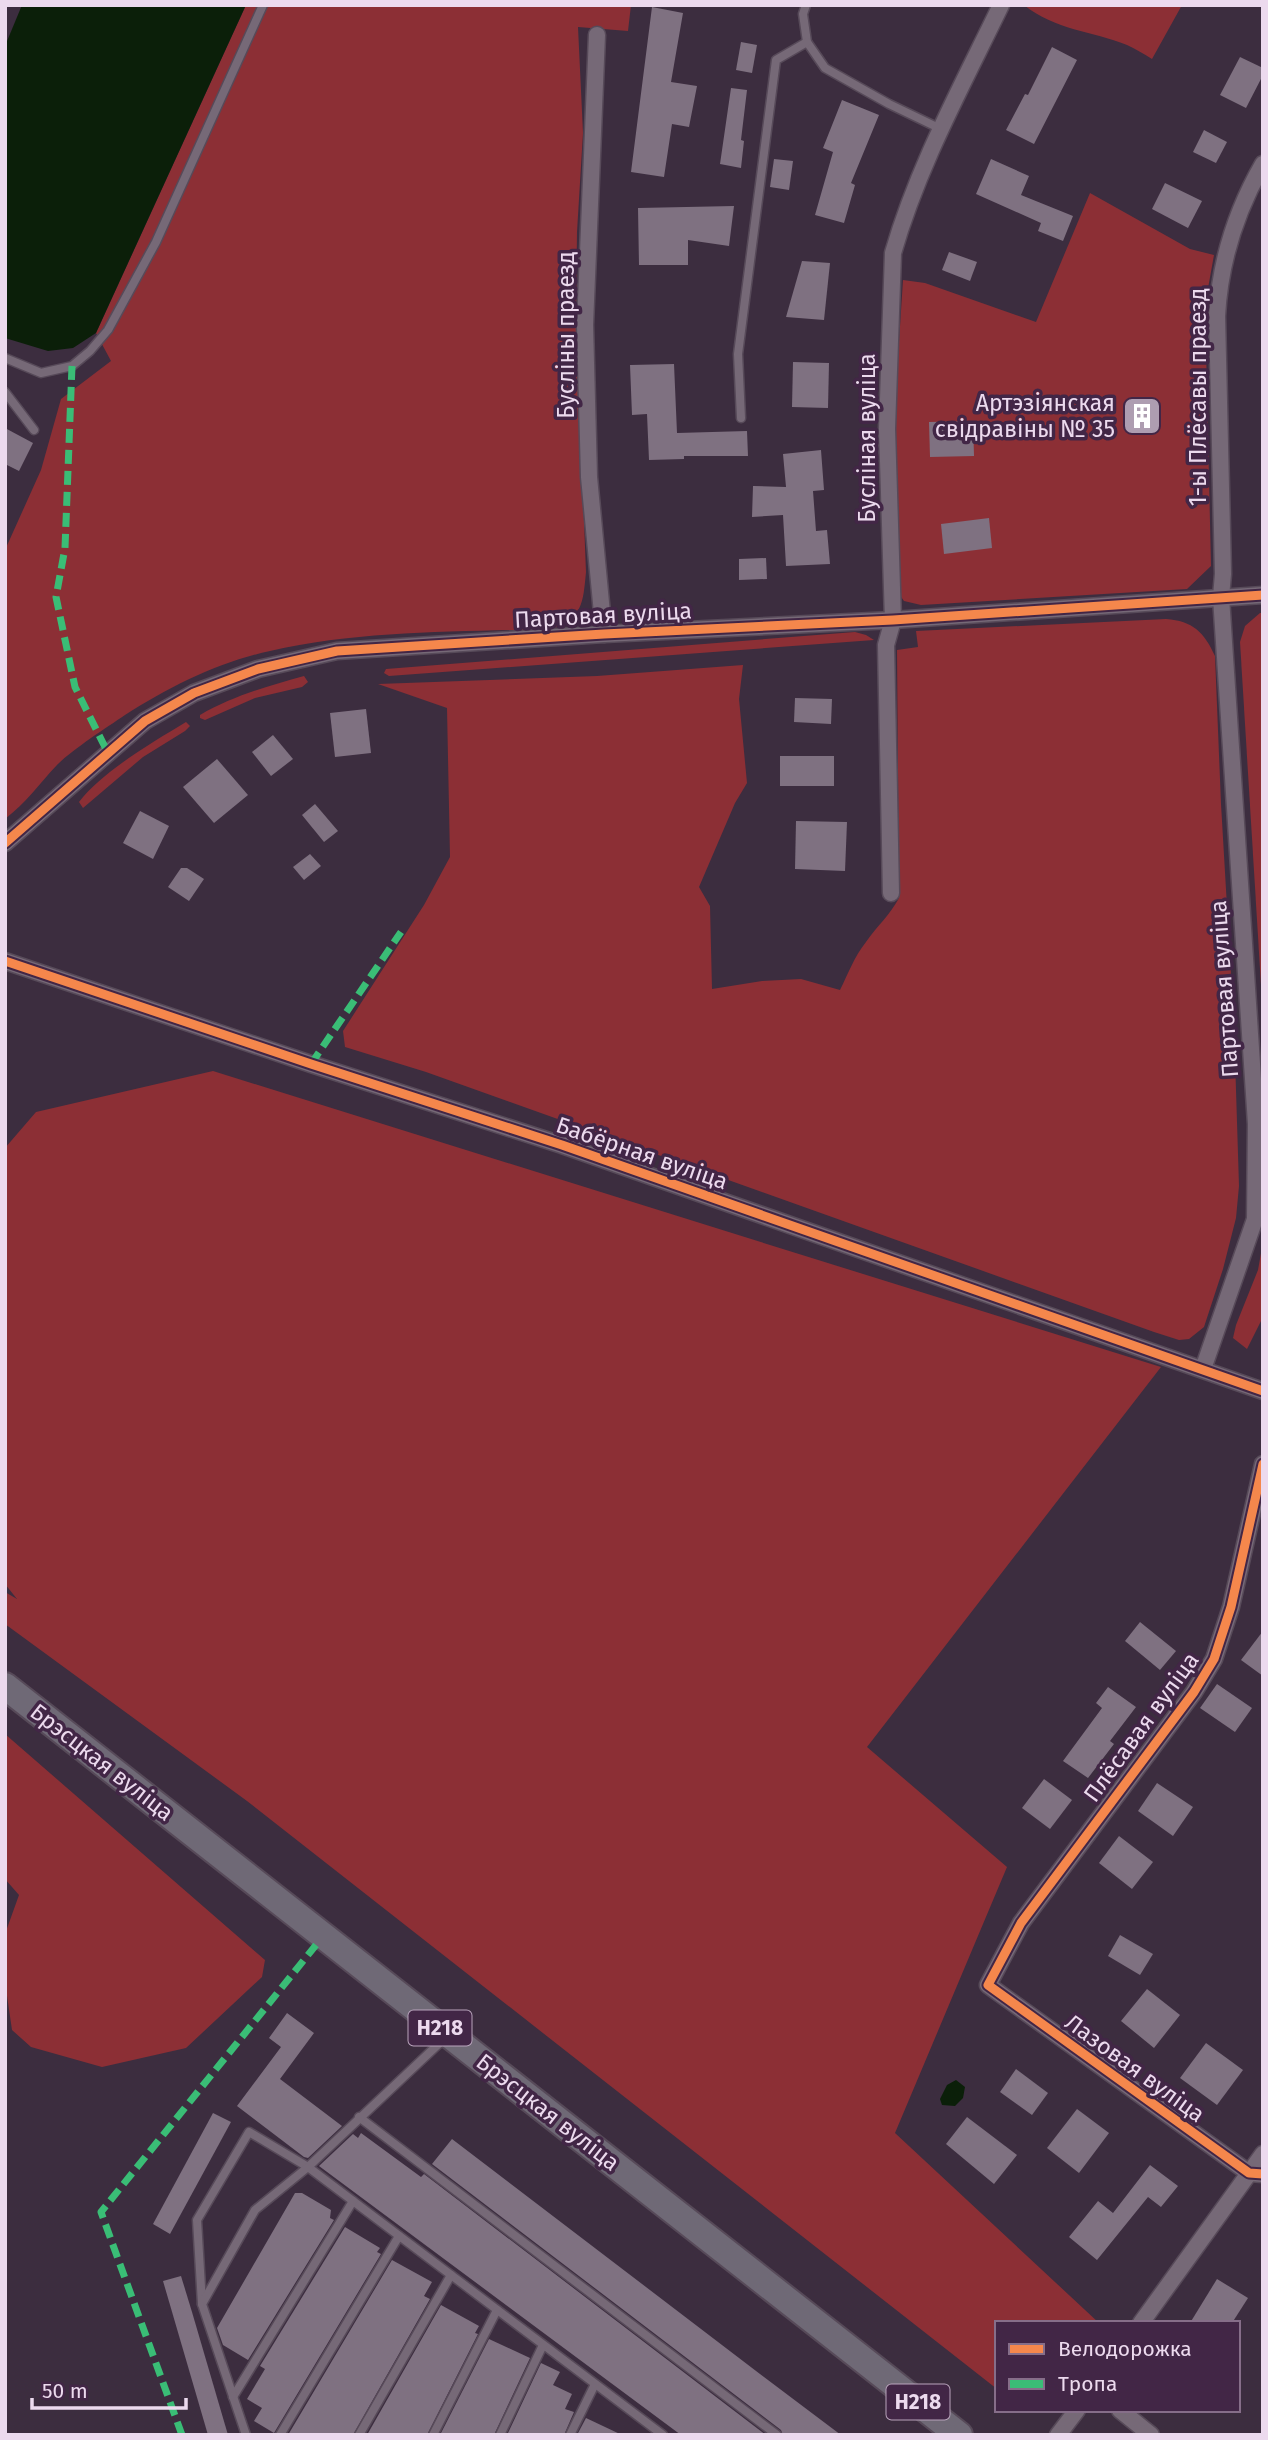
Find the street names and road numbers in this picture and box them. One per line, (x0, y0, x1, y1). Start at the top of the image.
street label: Бусліны праезд (552, 251, 580, 419)
street label: 1-ы Плёсавы праезд (1184, 288, 1212, 506)
street label: Бусліная вуліца (853, 353, 881, 523)
street label: Партовая вуліца (513, 596, 693, 634)
street label: Партовая вуліца (1204, 899, 1244, 1079)
street label: Бабёрная вуліца (552, 1111, 732, 1195)
street label: Плёсавая вуліца (1077, 1647, 1205, 1807)
street label: Брэсцкая вуліца (25, 1697, 179, 1827)
street label: Лазовая вуліца (1060, 2008, 1210, 2128)
road number: Н218 (408, 2010, 472, 2046)
street label: Брэсцкая вуліца (471, 2047, 625, 2177)
road number: Н218 (886, 2384, 950, 2420)

